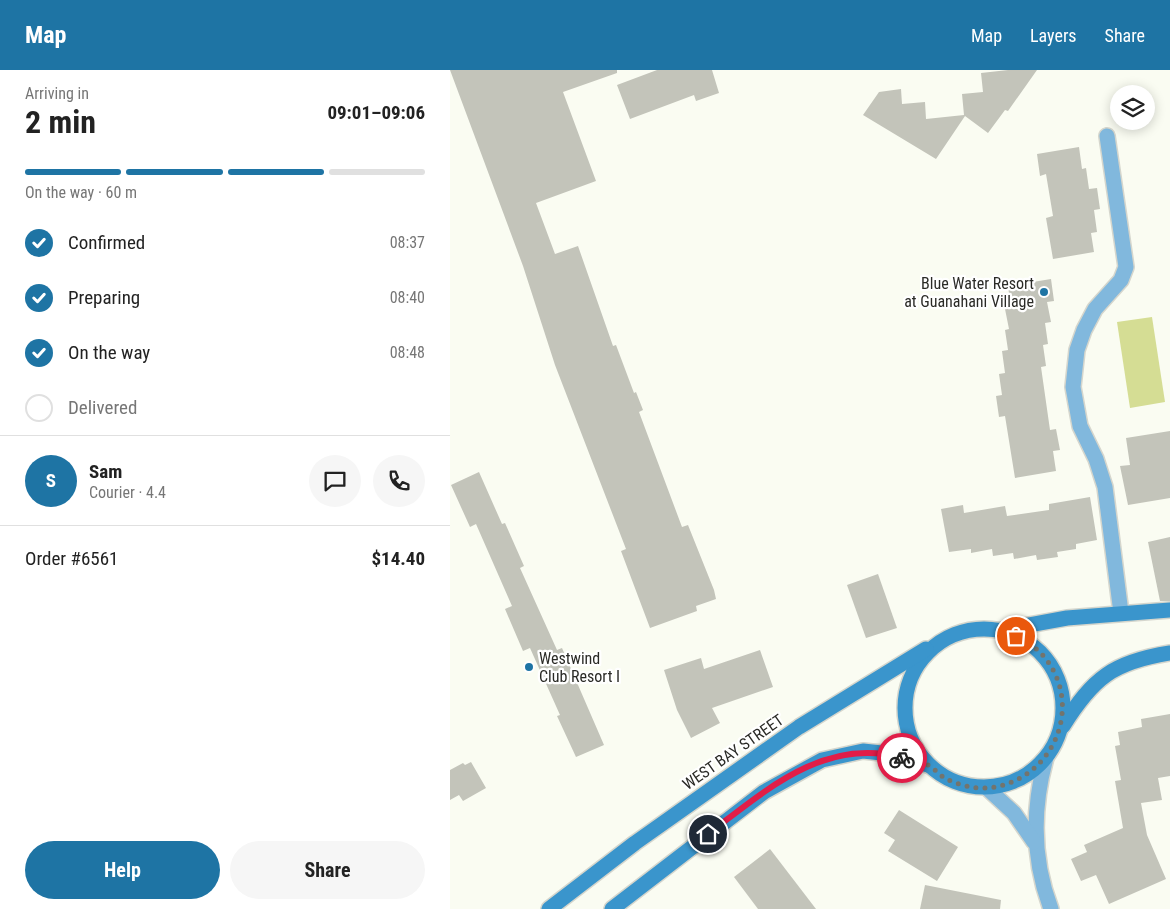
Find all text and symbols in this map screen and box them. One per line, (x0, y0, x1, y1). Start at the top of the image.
text: Map (25, 21, 66, 49)
text: Map (971, 25, 1002, 46)
text: Layers (1030, 25, 1077, 46)
text: Share (1105, 25, 1145, 46)
text: Arriving in (25, 84, 89, 103)
map controls (1110, 85, 1155, 130)
button: layers (1110, 85, 1155, 130)
text: 09:01–09:06 (327, 101, 425, 124)
text: 2 min (25, 103, 96, 141)
text: On the way · 60 m (25, 183, 137, 202)
icon: check (25, 229, 53, 257)
text: Confirmed (68, 231, 145, 254)
text: 08:37 (390, 233, 425, 252)
place label: Blue Water Resort at Guanahani Village (904, 274, 1034, 311)
icon: check (25, 284, 53, 312)
text: Preparing (68, 286, 140, 309)
marker: Blue Water Resort at Guanahani Village (1038, 286, 1050, 298)
text: 08:40 (390, 288, 425, 307)
icon: check (25, 339, 53, 367)
text: On the way (68, 341, 150, 364)
text: 08:48 (390, 343, 425, 362)
text: Delivered (68, 396, 137, 419)
button: chat (309, 455, 361, 507)
button: phone (373, 455, 425, 507)
text: Sam (89, 460, 122, 483)
text: S (46, 469, 56, 492)
text: Courier · 4.4 (89, 483, 166, 502)
text: Order #6561 (25, 547, 118, 570)
text: $14.40 (371, 547, 425, 570)
pin (995, 615, 1037, 657)
icon: bag (1002, 622, 1030, 650)
place label: Westwind Club Resort I (539, 649, 620, 686)
marker: Westwind Club Resort I (523, 661, 535, 673)
street label: WEST BAY STREET (679, 710, 787, 794)
courier (877, 733, 927, 783)
icon: bike (888, 744, 916, 772)
pin (687, 813, 729, 855)
icon: home (694, 820, 722, 848)
button: Help (25, 841, 220, 899)
button: Share (230, 841, 425, 899)

